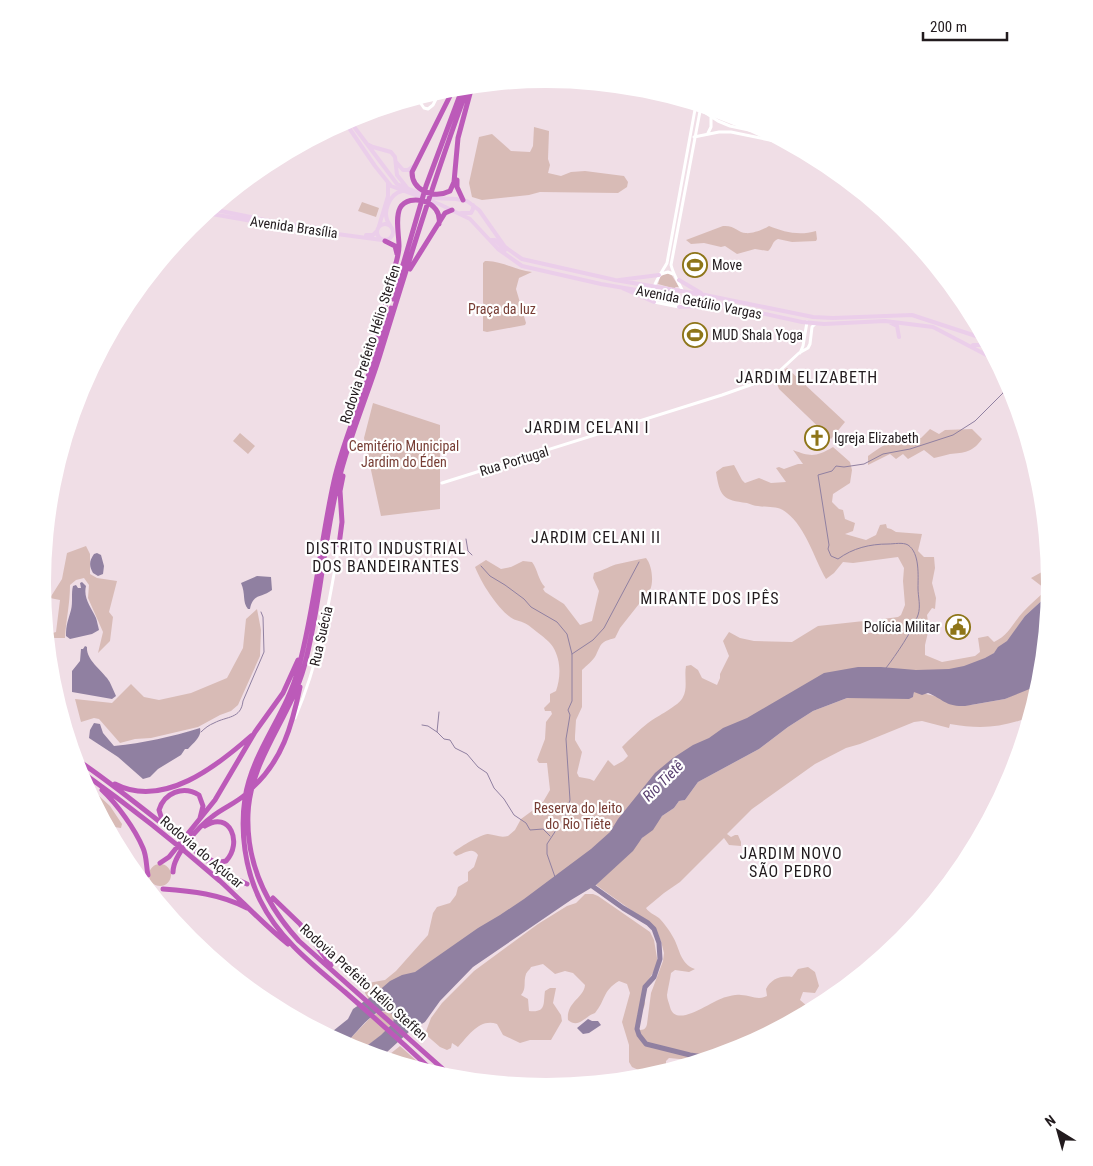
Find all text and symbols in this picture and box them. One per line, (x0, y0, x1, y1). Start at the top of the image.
scale bar (923, 10, 1007, 42)
text: 200 m (930, 18, 967, 36)
street label: Avenida Brasília (249, 213, 339, 241)
sports icon: Move (682, 252, 708, 278)
place label: Move (712, 257, 742, 273)
street label: Rodovia Prefeito Hélio Steffen (337, 263, 403, 425)
street label: Avenida Getúlio Vargas (635, 282, 763, 322)
park label: Praça da luz (468, 301, 536, 317)
sports icon: MUD Shala Yoga (682, 322, 708, 348)
place label: MUD Shala Yoga (712, 327, 803, 343)
district label: JARDIM ELIZABETH (736, 368, 878, 387)
district label: JARDIM CELANI I (525, 418, 649, 437)
church icon: Igreja Elizabeth (804, 425, 830, 451)
place label: Igreja Elizabeth (834, 430, 919, 446)
park label: Cemitério Municipal Jardim do Éden (349, 438, 459, 470)
street label: Rua Portugal (478, 443, 550, 479)
district label: JARDIM CELANI II (531, 528, 661, 547)
district label: DISTRITO INDUSTRIAL DOS BANDEIRANTES (306, 539, 466, 576)
district label: MIRANTE DOS IPÊS (640, 589, 780, 608)
street label: Rua Suécia (306, 604, 336, 668)
public building icon: Polícia Militar (945, 614, 971, 640)
place label: Polícia Militar (864, 619, 940, 635)
water label: Rio Tietê (639, 757, 687, 805)
park label: Reserva do leito do Rio Tiête (534, 800, 622, 832)
street label: Rodovia do Açúcar (157, 813, 247, 891)
district label: JARDIM NOVO SÃO PEDRO (739, 844, 843, 881)
street label: Rodovia Prefeito Hélio Steffen (297, 920, 431, 1044)
north arrow (1033, 1106, 1083, 1156)
text: N (1042, 1112, 1058, 1130)

